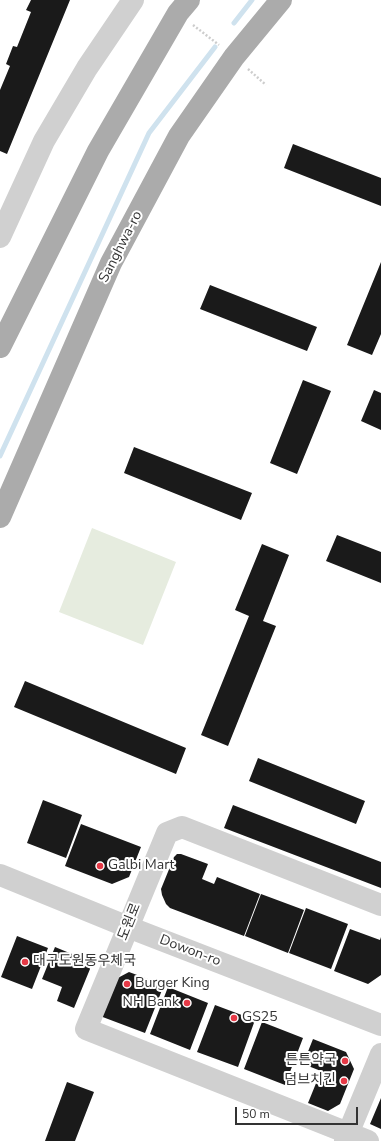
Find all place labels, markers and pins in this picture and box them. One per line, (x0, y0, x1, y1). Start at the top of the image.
place label: Galbi Mart (108, 858, 174, 874)
marker: Galbi Mart (95, 861, 105, 871)
place label: 대구도원동우체국 (33, 954, 136, 970)
marker: 대구도원동우체국 (20, 957, 30, 967)
place label: Burger King (135, 976, 210, 992)
marker: Burger King (122, 979, 132, 989)
place label: NH Bank (123, 995, 179, 1011)
marker: NH Bank (182, 998, 192, 1008)
place label: GS25 (242, 1010, 278, 1026)
marker: GS25 (229, 1013, 239, 1023)
place label: 튼튼약국 (285, 1053, 337, 1069)
marker: 튼튼약국 (340, 1056, 350, 1066)
place label: 덤브치킨 (284, 1073, 336, 1089)
marker: 덤브치킨 (339, 1076, 349, 1086)

